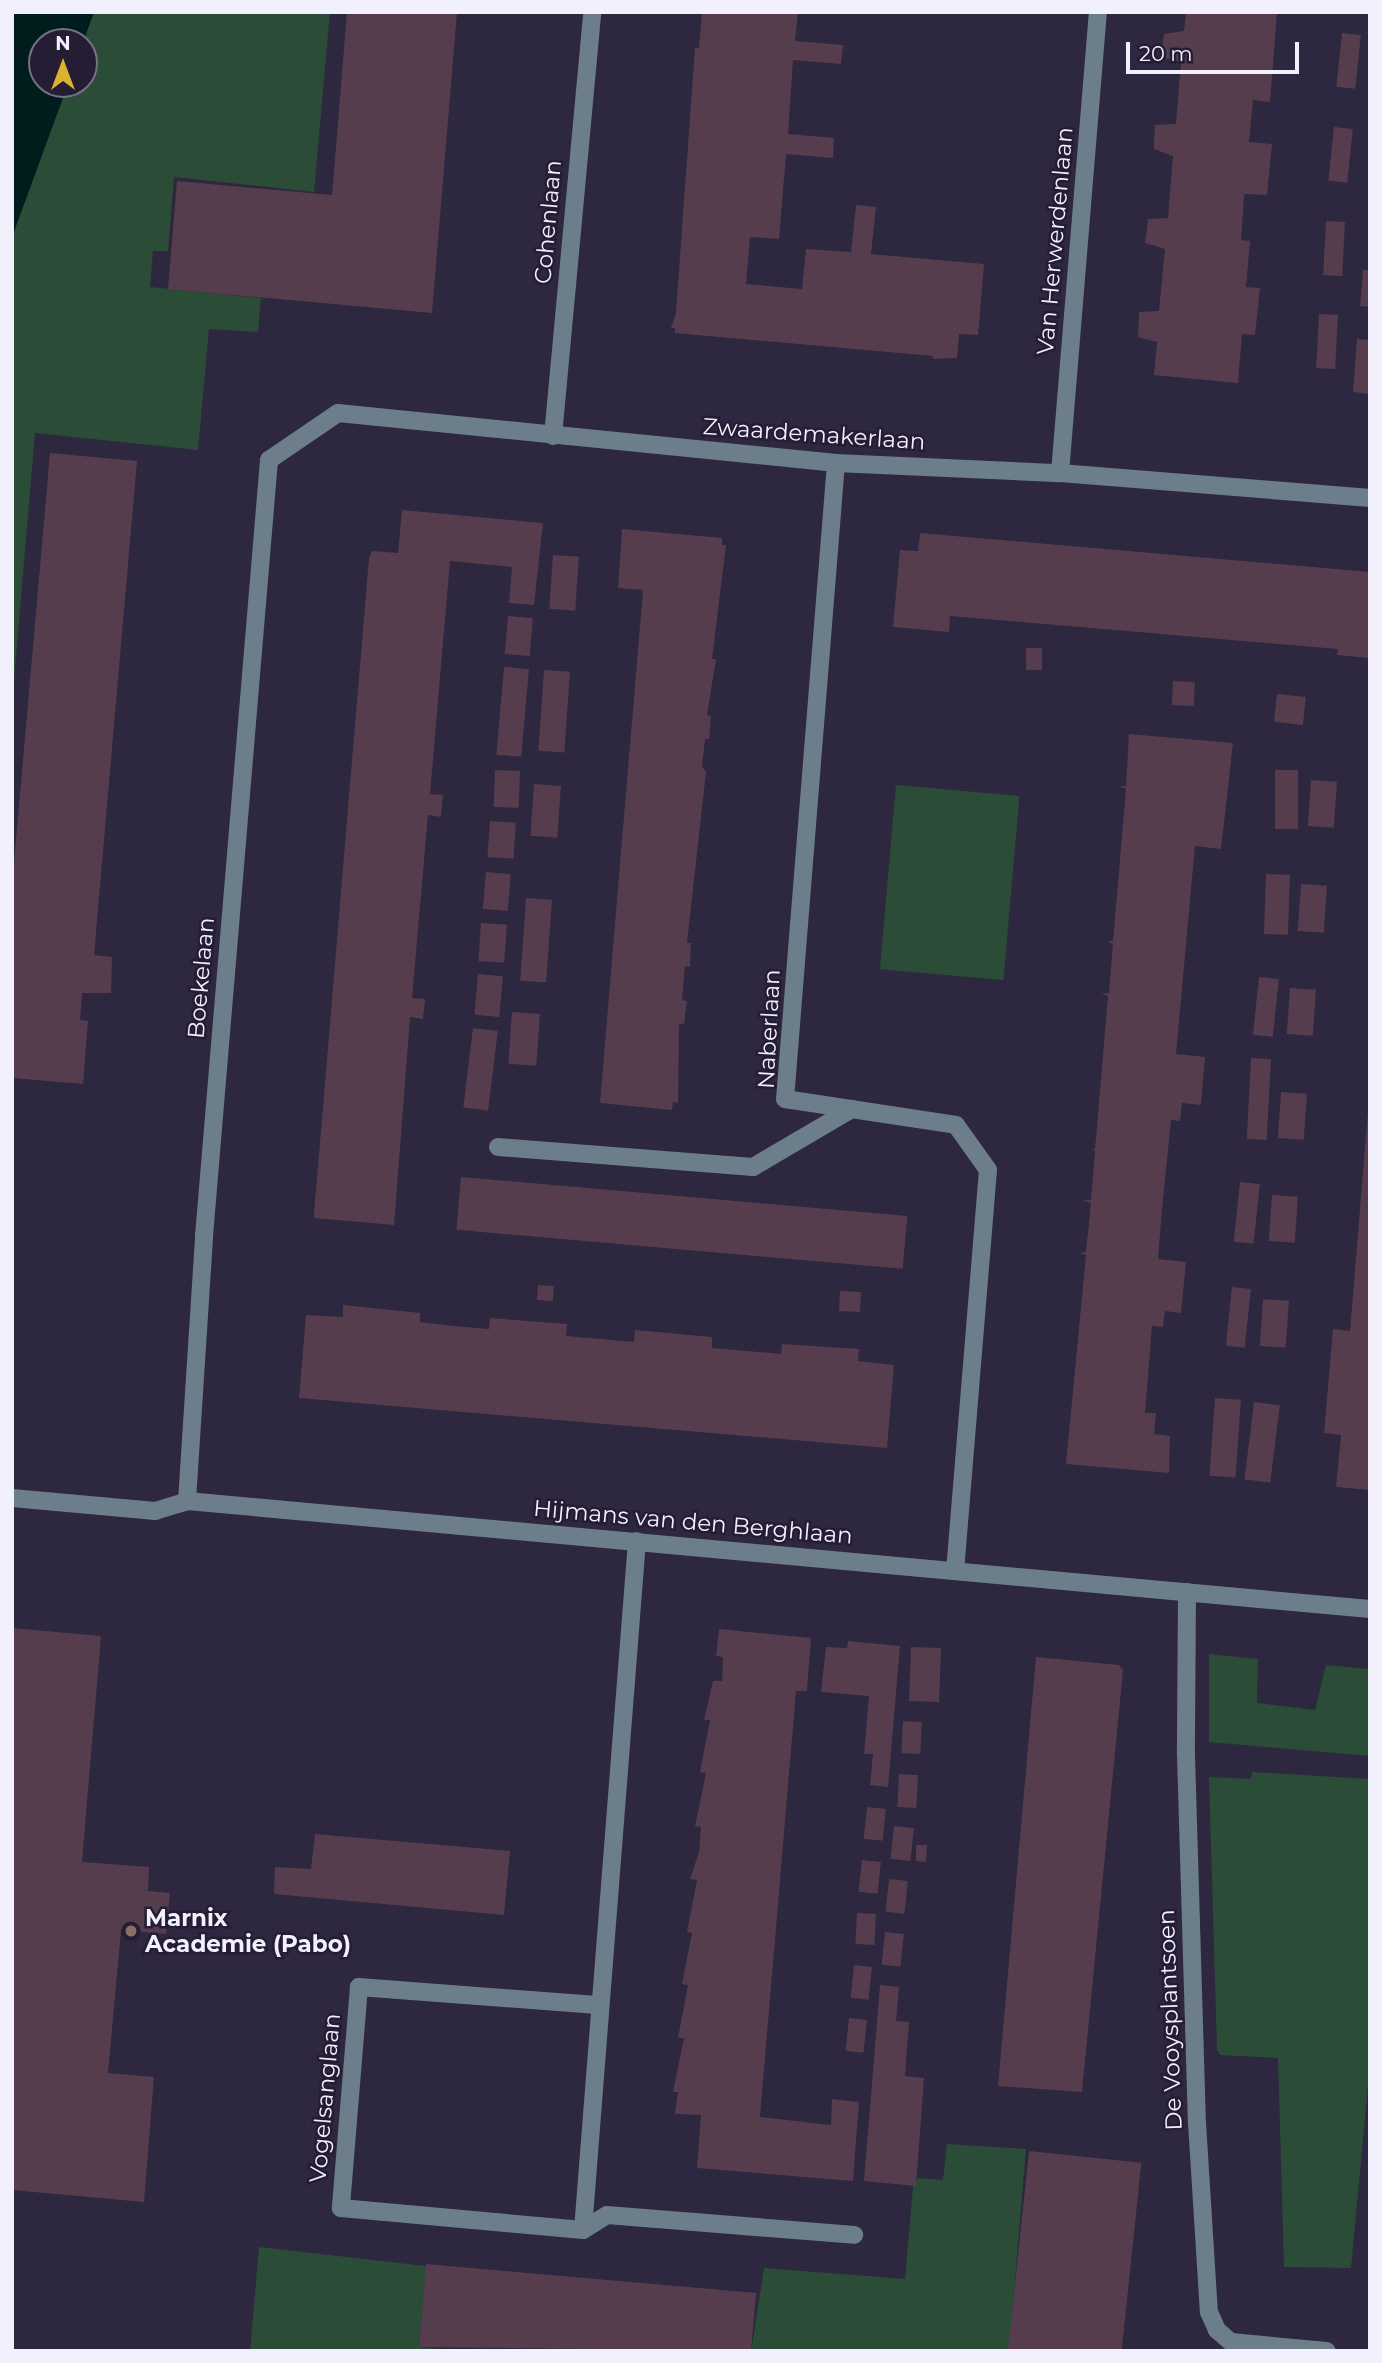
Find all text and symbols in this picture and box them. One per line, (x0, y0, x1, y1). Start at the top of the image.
north arrow (28, 28, 98, 98)
scale bar (1130, 28, 1303, 72)
text: N (55, 32, 71, 55)
text: 20 m (1139, 41, 1193, 66)
street label: Van Herwerdenlaan (1031, 126, 1079, 356)
street label: Cohenlaan (529, 159, 567, 285)
street label: Zwaardemakerlaan (702, 412, 926, 456)
street label: Boekelaan (182, 916, 220, 1040)
street label: Naberlaan (752, 969, 786, 1089)
street label: Hijmans van den Berghlaan (532, 1494, 854, 1550)
place label: Marnix Academie (Pabo) (145, 1904, 351, 1958)
street label: De Vooysplantsoen (1152, 1909, 1188, 2131)
marker: Marnix Academie (Pabo) (123, 1923, 139, 1939)
street label: Vogelsanglaan (304, 2012, 346, 2184)

